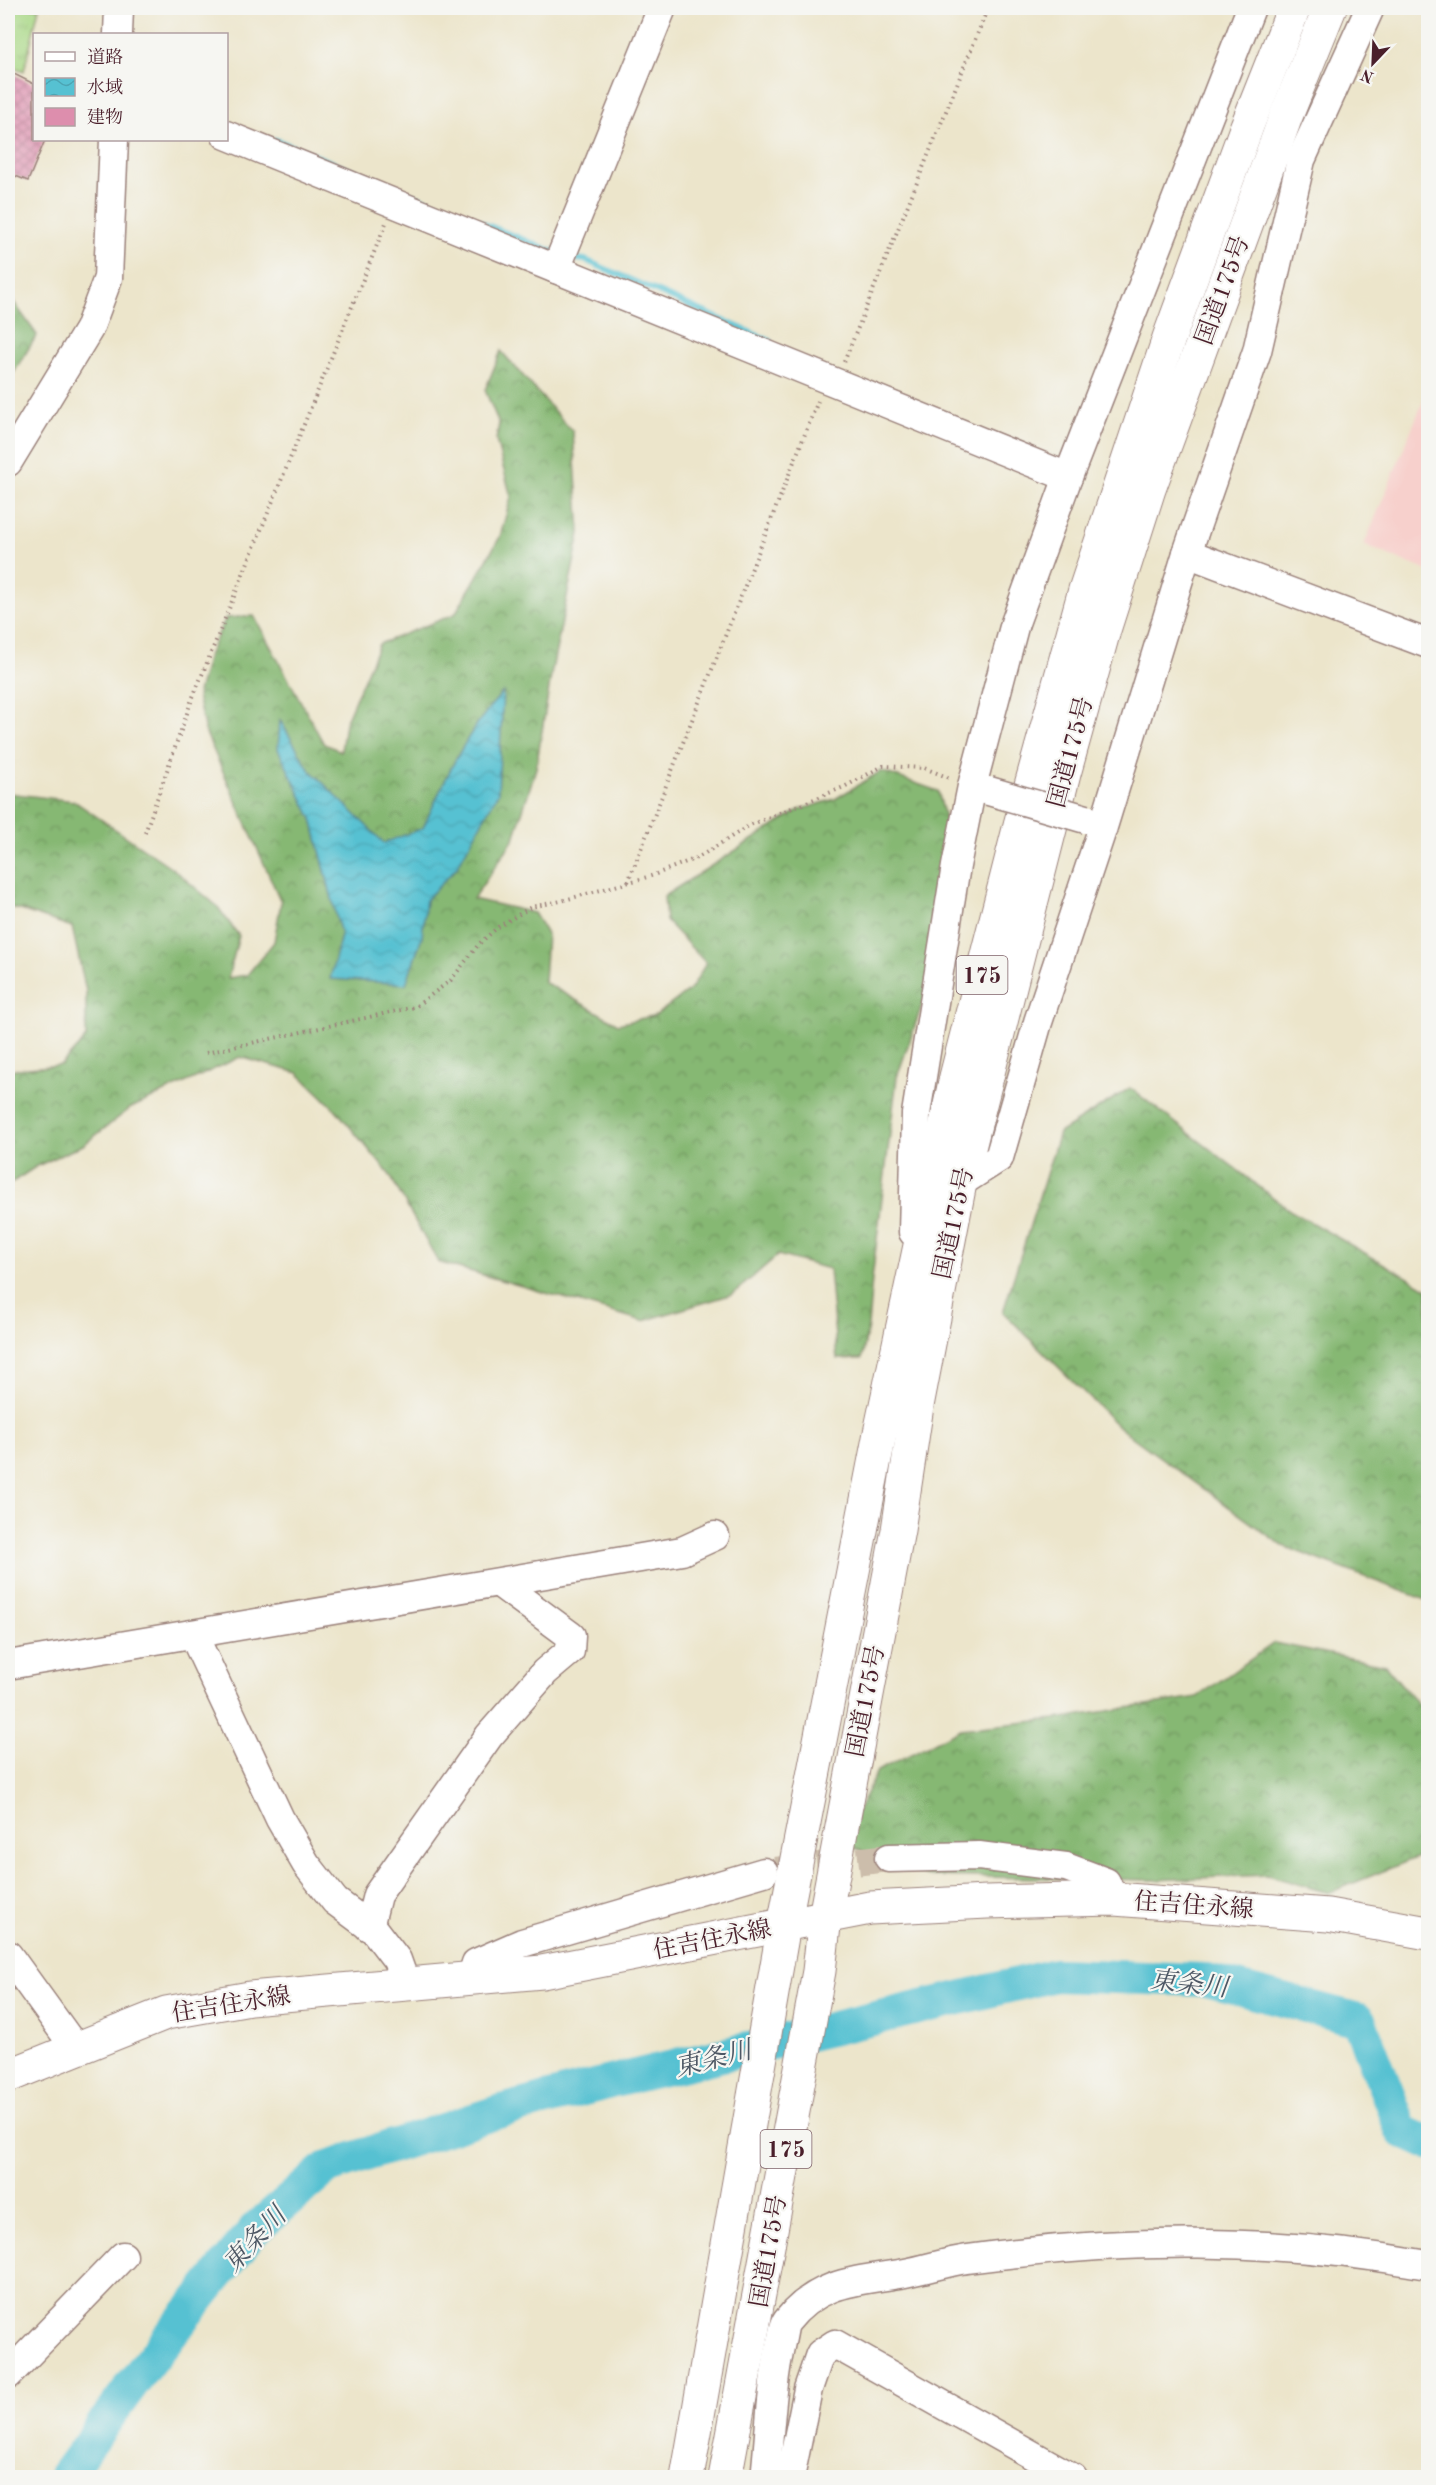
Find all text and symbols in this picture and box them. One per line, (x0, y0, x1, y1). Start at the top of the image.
legend (33, 33, 228, 141)
north arrow (1343, 33, 1403, 93)
text: 道路 (87, 47, 123, 67)
text: N (1358, 65, 1377, 85)
text: 水域 (87, 77, 123, 97)
text: 建物 (87, 107, 123, 127)
street label: 国道175号 (1190, 232, 1255, 348)
street label: 国道175号 (1043, 694, 1098, 811)
road number: 175 (956, 956, 1008, 994)
street label: 国道175号 (928, 1165, 979, 1282)
street label: 国道175号 (841, 1643, 890, 1760)
street label: 住吉住永線 (1133, 1888, 1255, 1923)
street label: 住吉住永線 (651, 1915, 774, 1964)
water label: 東条川 (1149, 1966, 1232, 2002)
street label: 住吉住永線 (170, 1982, 292, 2027)
water label: 東条川 (672, 2035, 757, 2082)
road number: 175 (760, 2130, 812, 2168)
street label: 国道175号 (745, 2193, 792, 2309)
water label: 東条川 (218, 2199, 294, 2278)

